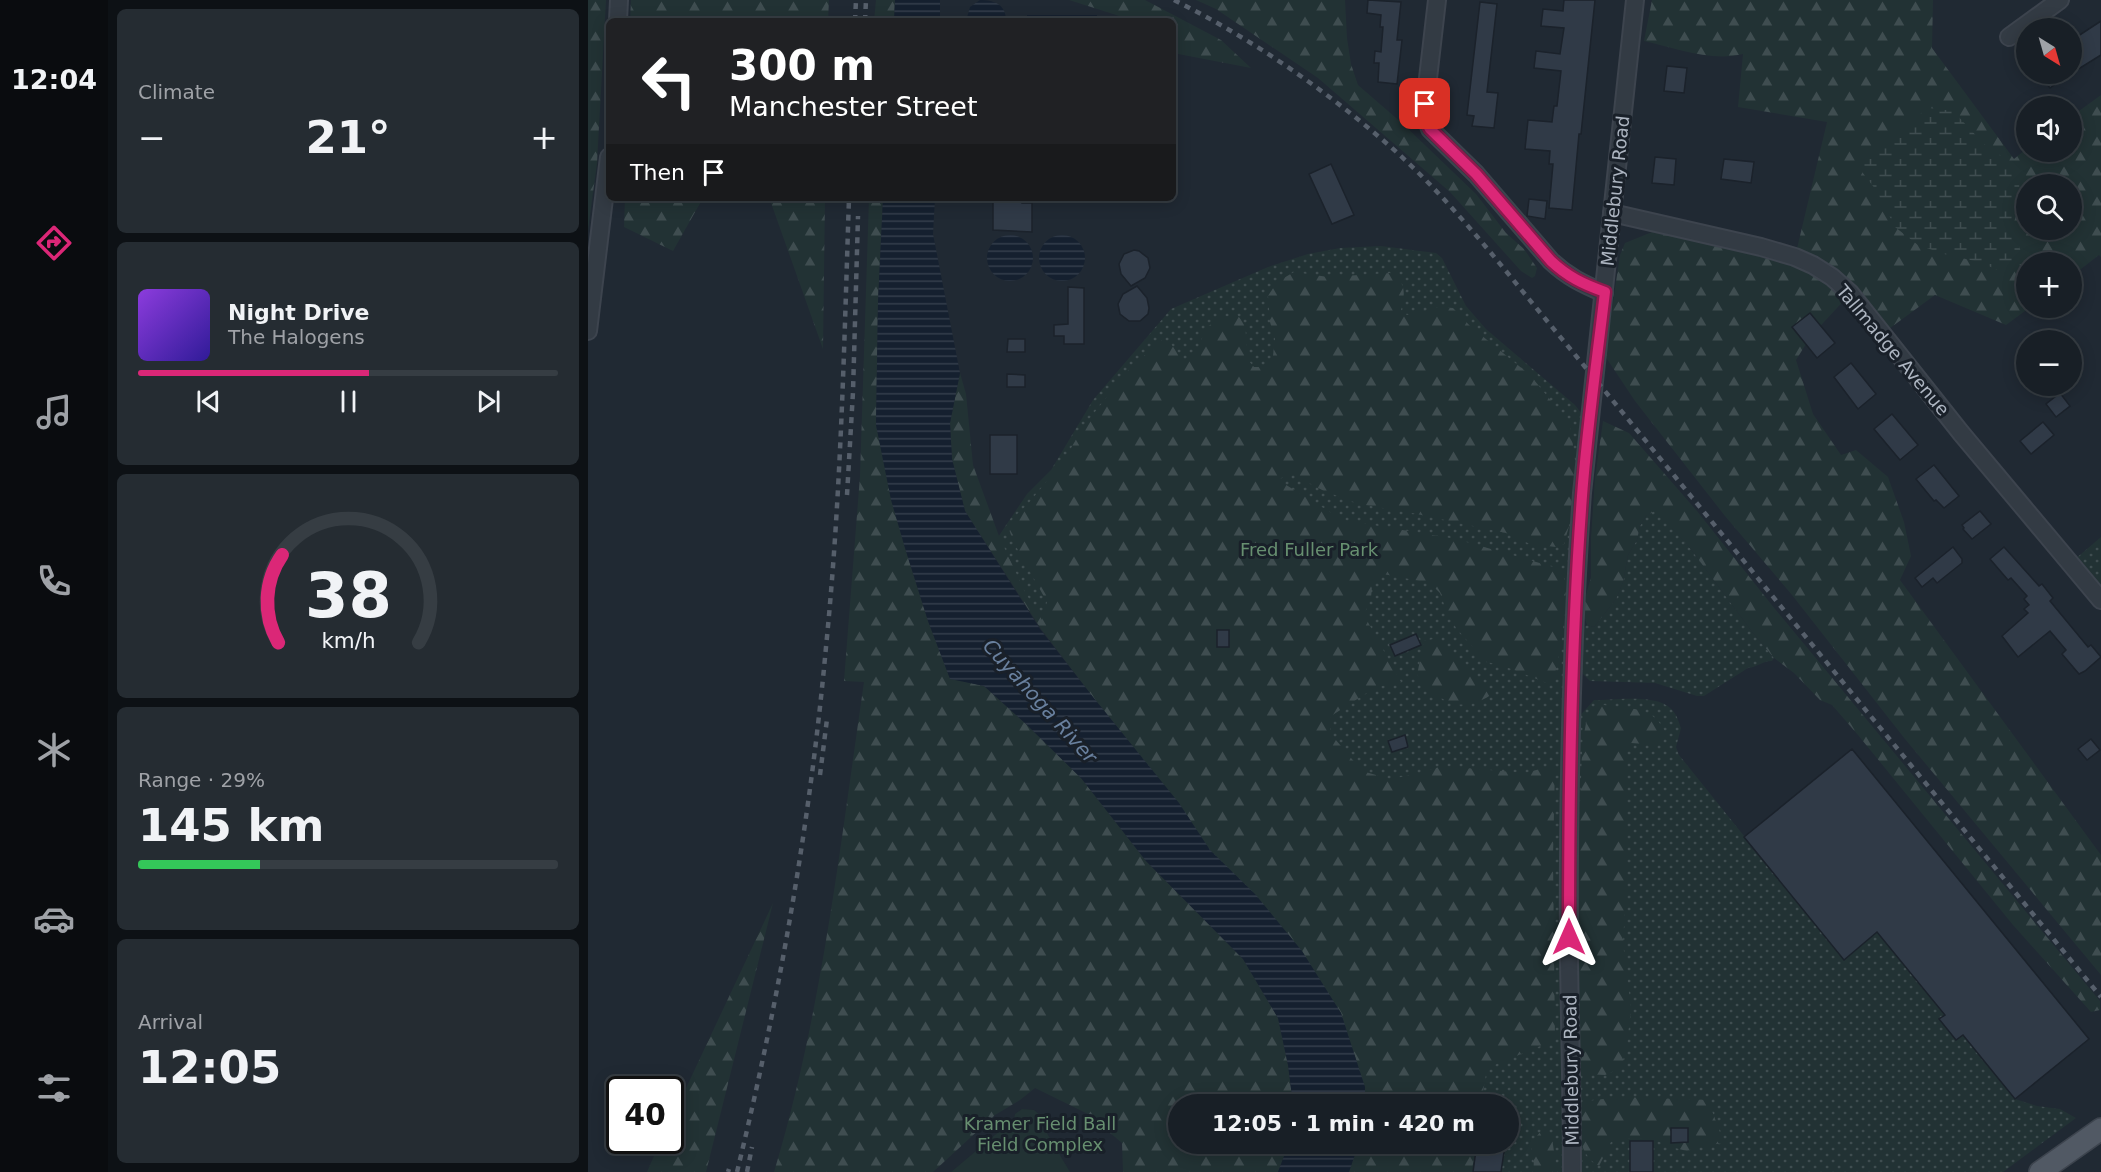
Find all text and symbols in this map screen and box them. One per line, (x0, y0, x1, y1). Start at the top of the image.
north arrow (2016, 18, 2082, 84)
map controls (2016, 18, 2082, 396)
text: 300 m (729, 41, 875, 90)
icon: left (630, 42, 708, 120)
text: 12:04 (11, 64, 97, 95)
pin (1399, 78, 1450, 129)
text: Climate (138, 80, 215, 104)
icon: arrive (1408, 87, 1441, 120)
text: Manchester Street (729, 91, 978, 122)
button: sound (2016, 96, 2082, 162)
text: 21° (305, 111, 391, 164)
street label: Middlebury Road (1597, 115, 1633, 267)
text: − (138, 118, 166, 157)
text: + (530, 118, 558, 157)
icon: arrive (697, 156, 730, 189)
text: Then (630, 160, 685, 185)
button: search (2016, 174, 2082, 240)
icon: directions (33, 222, 75, 264)
button: + (2016, 252, 2082, 318)
street label: Tallmadge Avenue (1832, 280, 1954, 420)
text: Night Drive (228, 300, 369, 325)
text: The Halogens (228, 325, 365, 349)
button: − (2016, 330, 2082, 396)
icon: previous (192, 385, 225, 418)
icon: pause (332, 385, 365, 418)
icon: next (472, 385, 505, 418)
icon: music (33, 391, 75, 433)
park label: Fred Fuller Park (1240, 539, 1379, 560)
text: 38 (305, 559, 391, 632)
icon: phone (33, 560, 75, 602)
text: km/h (321, 628, 375, 653)
water label: Cuyahoga River (978, 634, 1103, 769)
icon: climate (33, 729, 75, 771)
text: Range · 29% (138, 768, 265, 792)
text: 145 km (138, 799, 324, 852)
icon: car (33, 898, 75, 940)
position arrow (1537, 905, 1601, 969)
street label: Middlebury Road (1559, 994, 1583, 1146)
text: Arrival (138, 1010, 203, 1034)
text: 12:05 (138, 1041, 281, 1094)
icon: filters (33, 1067, 75, 1109)
speed limit sign: 40 (606, 1076, 684, 1154)
text: 12:05 · 1 min · 420 m (1212, 1111, 1475, 1136)
park label: Kramer Field Ball Field Complex (964, 1113, 1116, 1155)

